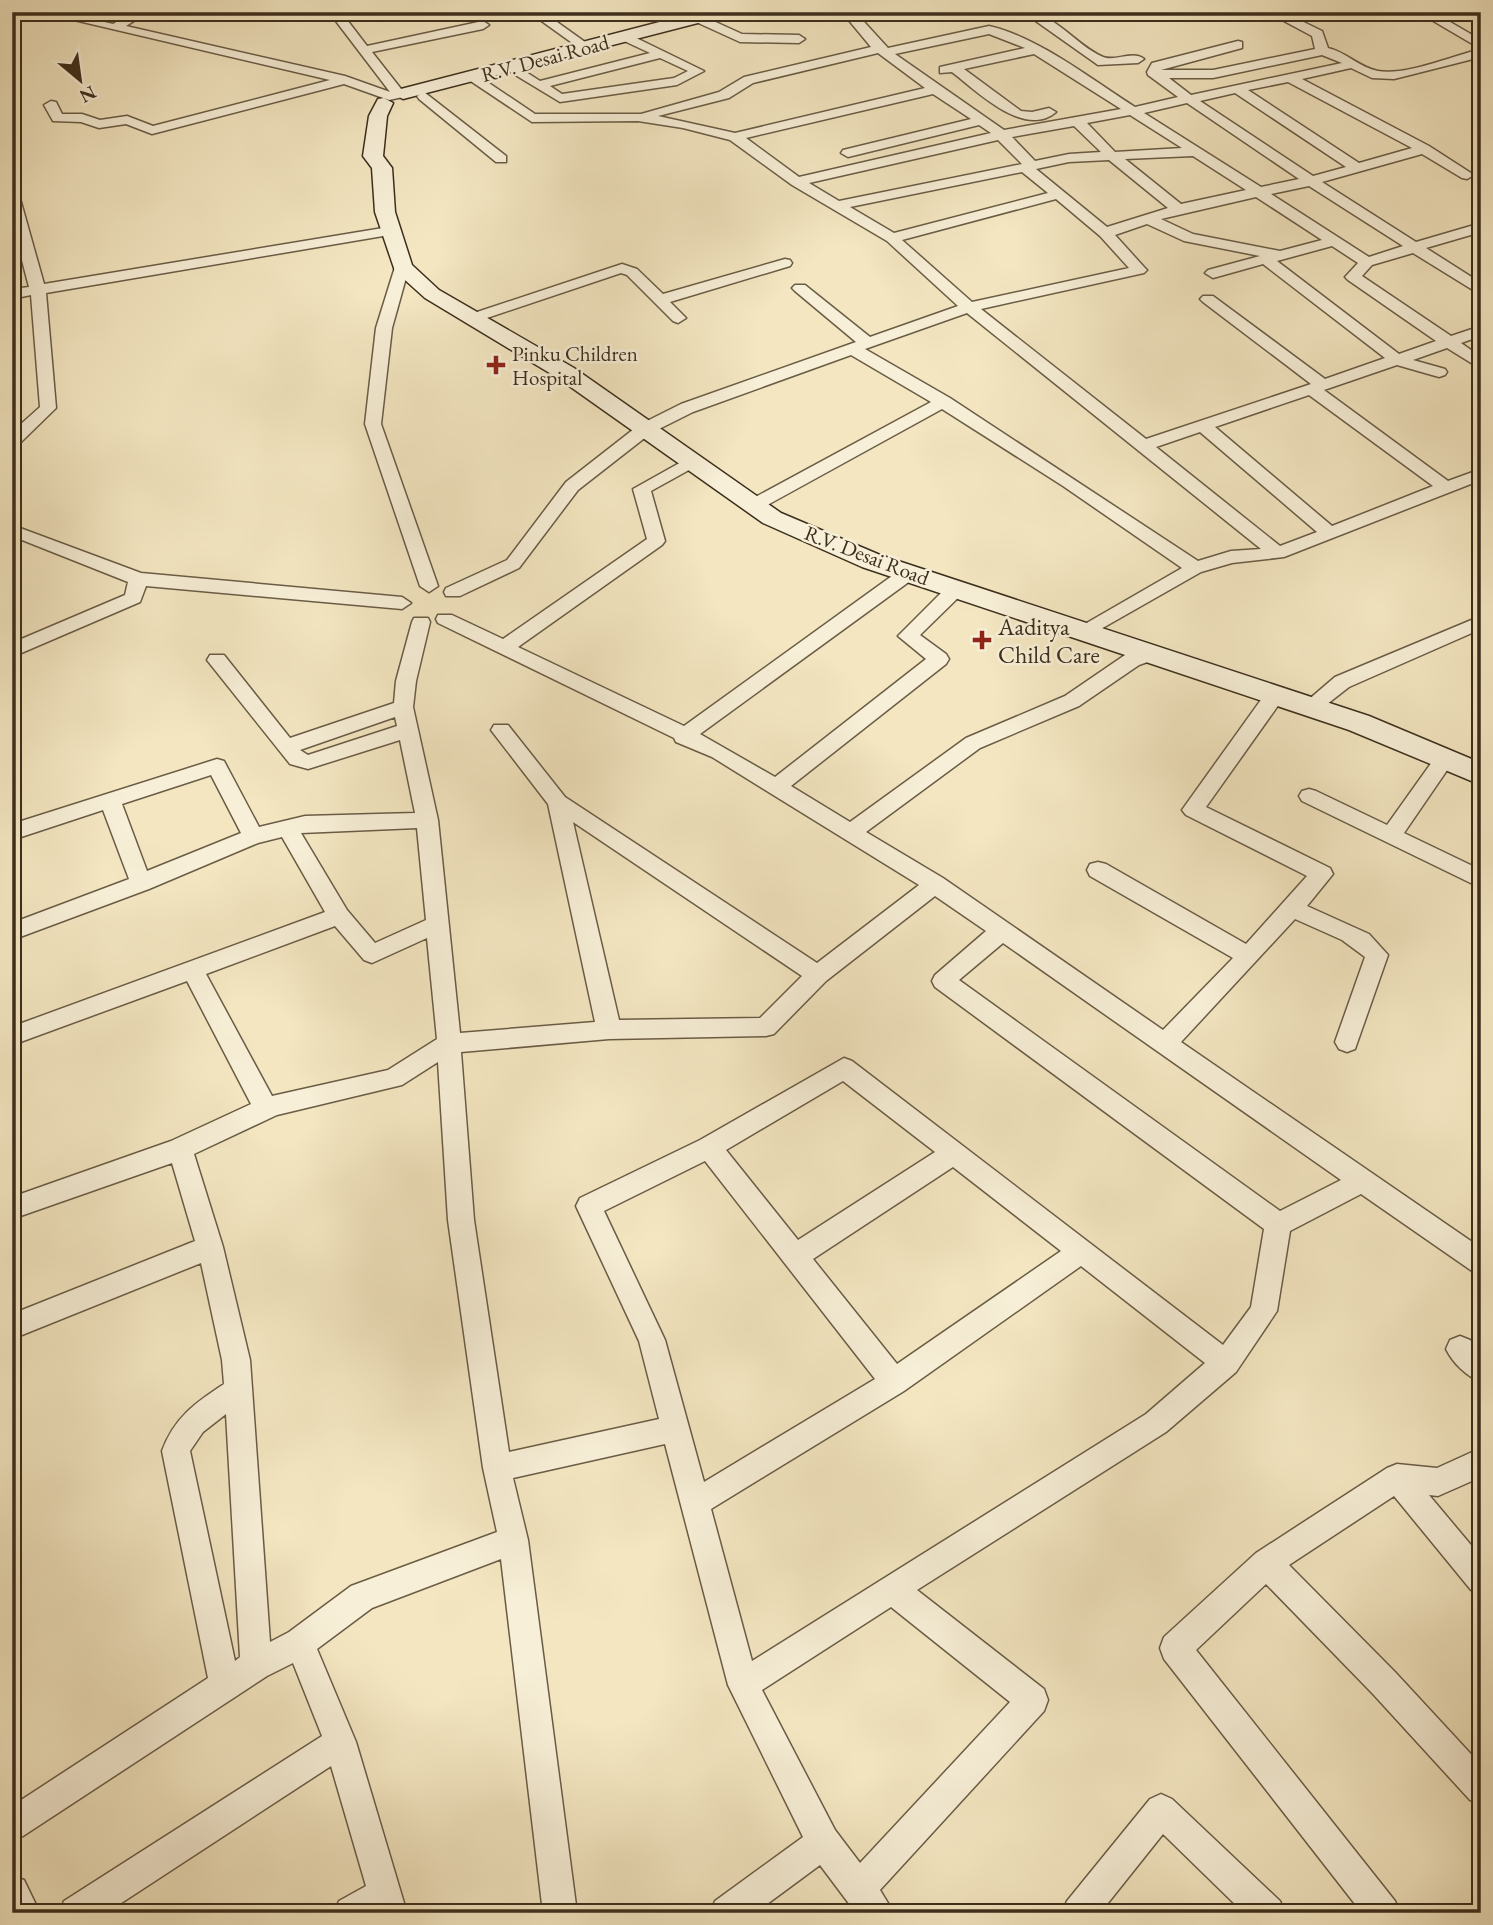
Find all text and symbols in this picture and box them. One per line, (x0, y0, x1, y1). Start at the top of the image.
street label: R.V. Desai Road (478, 28, 612, 88)
north arrow (46, 46, 116, 116)
text: N (75, 80, 101, 109)
place label: Pinku Children Hospital (512, 340, 638, 391)
marker: Pinku Children Hospital (486, 355, 506, 375)
street label: R.V. Desai Road (801, 519, 933, 591)
place label: Aaditya Child Care (997, 611, 1100, 670)
marker: Aaditya Child Care (972, 630, 992, 650)

